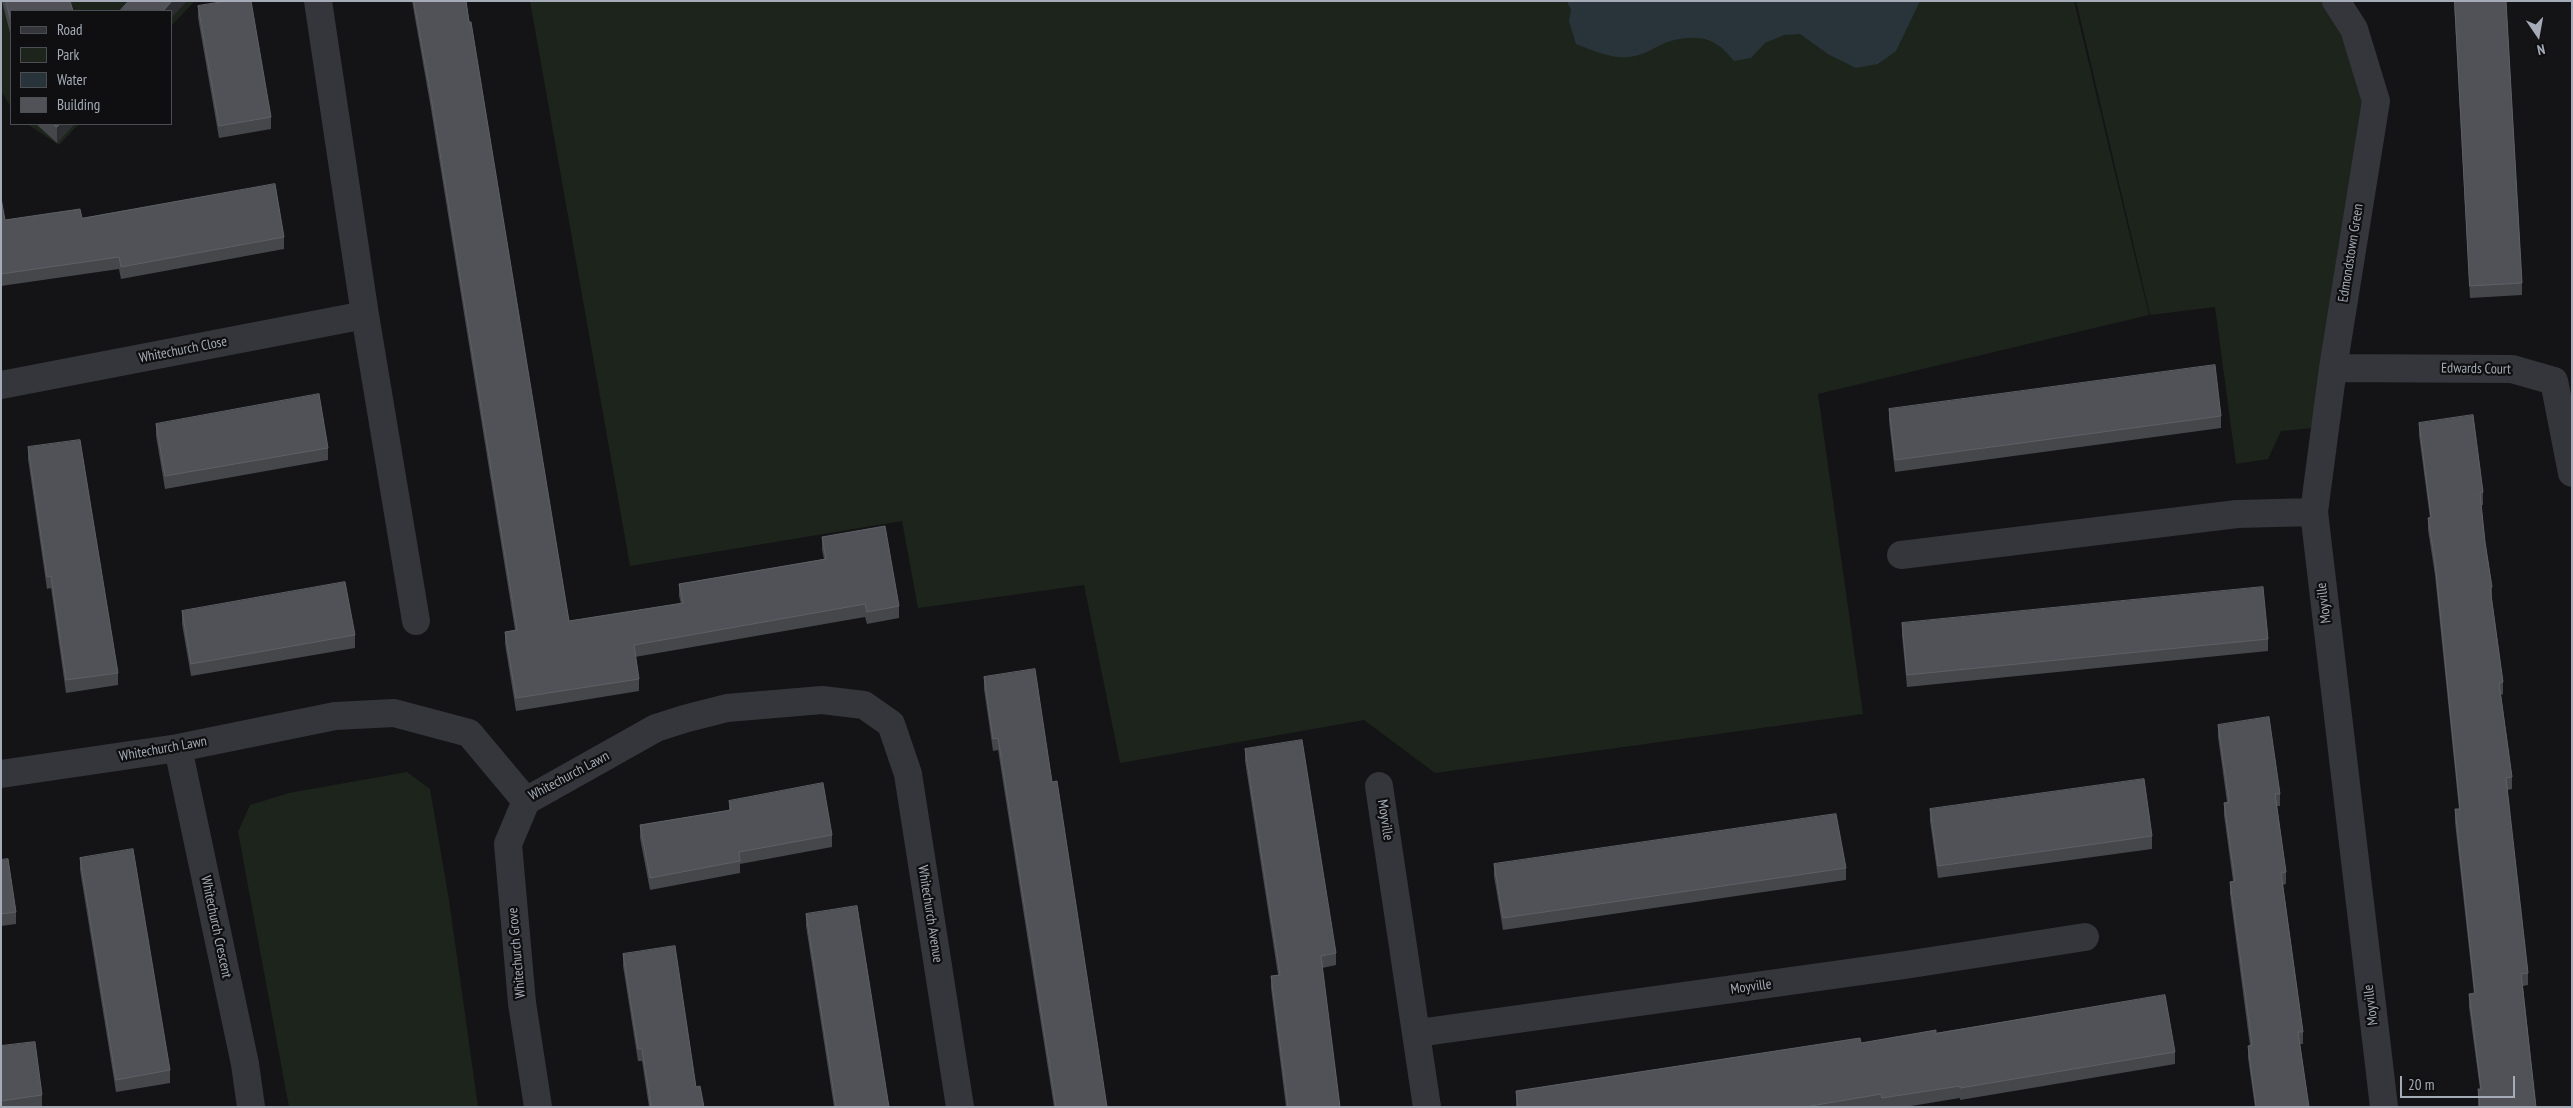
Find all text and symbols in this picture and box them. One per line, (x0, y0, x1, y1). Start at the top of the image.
legend (10, 10, 172, 125)
north arrow (2513, 10, 2563, 60)
text: Road (57, 20, 83, 39)
text: N (2536, 40, 2547, 59)
text: Park (57, 45, 79, 64)
text: Water (57, 70, 87, 89)
text: Building (57, 95, 100, 114)
street label: Edmondstown Green (2335, 203, 2367, 303)
street label: Whitechurch Close (138, 333, 228, 367)
street label: Edwards Court (2441, 360, 2511, 378)
street label: Moyville (2313, 582, 2335, 624)
street label: Whitechurch Lawn (118, 733, 208, 765)
street label: Whitechurch Lawn (526, 748, 612, 804)
street label: Moyville (1373, 798, 1397, 842)
street label: Whitechurch Avenue (914, 864, 946, 964)
street label: Whitechurch Crescent (197, 874, 235, 980)
street label: Whitechurch Grove (505, 907, 529, 999)
street label: Moyville (1730, 976, 1772, 998)
street label: Moyville (2360, 984, 2382, 1026)
scale bar (2403, 1066, 2518, 1098)
text: 20 m (2408, 1075, 2434, 1094)

